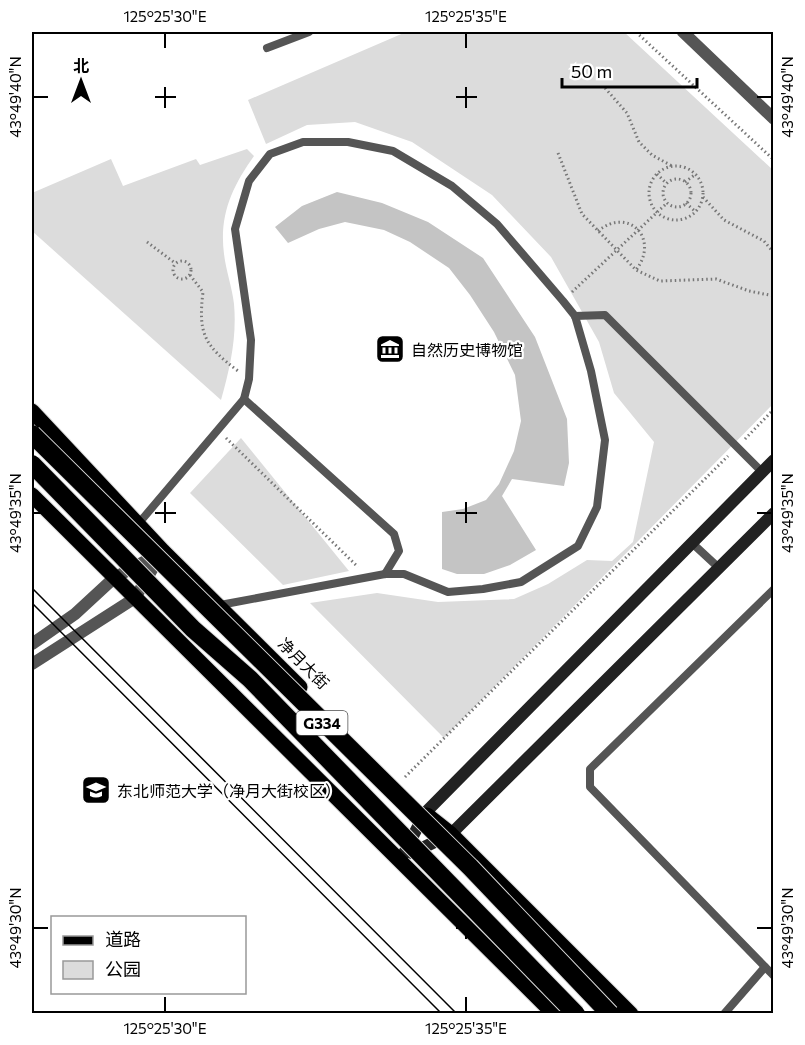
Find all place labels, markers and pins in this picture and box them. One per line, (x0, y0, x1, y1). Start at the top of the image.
museum icon: 自然历史博物馆 (374, 333, 406, 365)
place label: 自然历史博物馆 (411, 340, 523, 359)
school or university icon: 东北师范大学（净月大街校区） (80, 774, 112, 806)
place label: 东北师范大学（净月大街校区） (117, 781, 341, 800)

